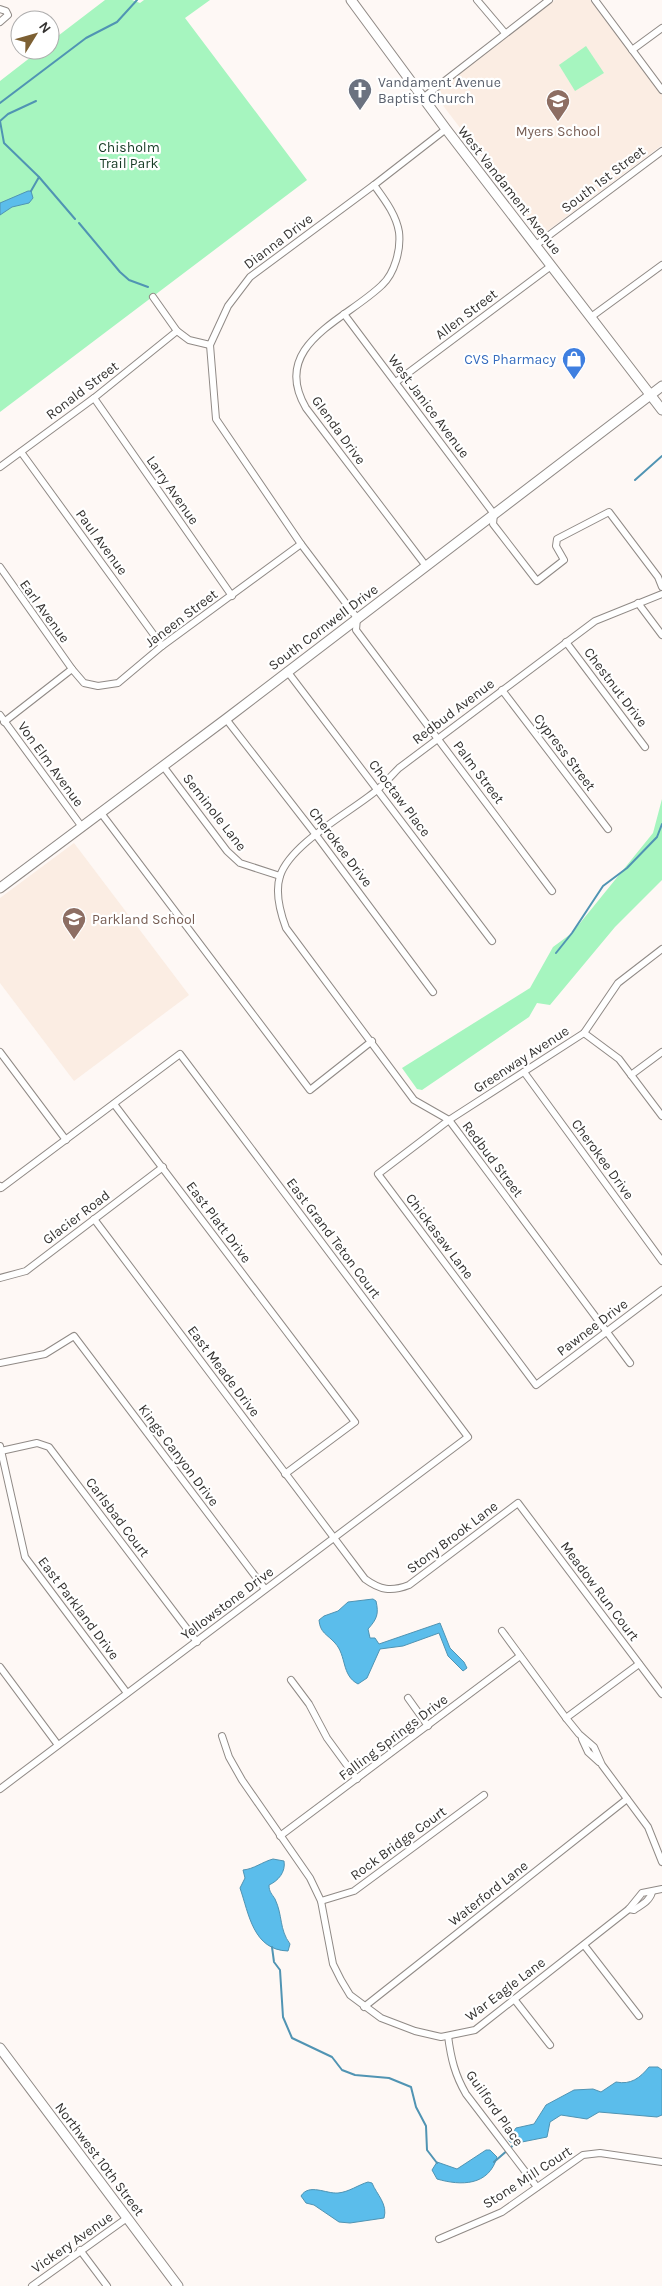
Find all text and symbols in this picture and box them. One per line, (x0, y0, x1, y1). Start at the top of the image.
north arrow (10, 10, 60, 60)
text: N (35, 18, 55, 37)
place label: Vandament Avenue Baptist Church (378, 74, 501, 107)
church icon: Vandament Avenue Baptist Church (347, 77, 373, 111)
school or university icon: Myers School (545, 88, 571, 122)
street label: West Vandament Avenue (454, 123, 565, 258)
place label: Myers School (516, 123, 600, 140)
park label: Chisholm Trail Park (98, 139, 160, 172)
street label: South 1st Street (558, 142, 649, 216)
street label: Dianna Drive (241, 210, 316, 273)
street label: Allen Street (432, 286, 501, 343)
shop icon: CVS Pharmacy (561, 346, 587, 380)
street label: West Janice Avenue (384, 351, 473, 461)
place label: CVS Pharmacy (464, 351, 556, 368)
street label: Ronald Street (43, 358, 122, 423)
street label: Glenda Drive (308, 393, 369, 468)
street label: Larry Avenue (143, 453, 203, 528)
street label: Paul Avenue (72, 506, 131, 579)
street label: Earl Avenue (16, 576, 73, 646)
street label: South Cornwell Drive (265, 581, 381, 674)
street label: Janeen Street (142, 586, 221, 651)
street label: Chestnut Drive (580, 644, 651, 730)
street label: Redbud Avenue (409, 675, 498, 748)
street label: Cypress Street (530, 710, 599, 794)
street label: Von Elm Avenue (14, 718, 87, 810)
street label: Palm Street (449, 738, 508, 807)
street label: Choctaw Place (365, 756, 434, 840)
street label: Seminole Lane (179, 770, 250, 854)
street label: Cherokee Drive (305, 804, 376, 890)
school or university icon: Parkland School (61, 906, 87, 940)
place label: Parkland School (92, 911, 195, 928)
street label: Greenway Avenue (470, 1022, 572, 1097)
street label: Cherokee Drive (568, 1116, 637, 1203)
street label: Redbud Street (458, 1118, 527, 1201)
street label: East Grand Teton Court (283, 1175, 384, 1302)
street label: East Platt Drive (182, 1178, 255, 1266)
street label: Glacier Road (39, 1187, 113, 1248)
street label: Chickasaw Lane (402, 1190, 477, 1282)
street label: Pawnee Drive (553, 1295, 631, 1360)
street label: East Meade Drive (184, 1322, 263, 1420)
street label: Kings Canyon Drive (135, 1401, 222, 1510)
street label: Carlsbad Court (82, 1474, 153, 1560)
street label: Stony Brook Lane (403, 1498, 501, 1577)
street label: Meadow Run Court (557, 1538, 643, 1644)
street label: East Parkland Drive (34, 1554, 123, 1663)
street label: Yellowstone Drive (178, 1563, 277, 1644)
street label: Falling Springs Drive (335, 1691, 451, 1784)
street label: Rock Bridge Court (347, 1803, 450, 1884)
street label: Waterford Lane (445, 1857, 531, 1930)
street label: War Eagle Lane (462, 1954, 549, 2025)
street label: Guilford Place (462, 2067, 527, 2149)
street label: Northwest 10th Street (51, 2099, 148, 2219)
street label: Stone Mill Court (480, 2142, 575, 2212)
street label: Vickery Avenue (28, 2208, 116, 2277)

